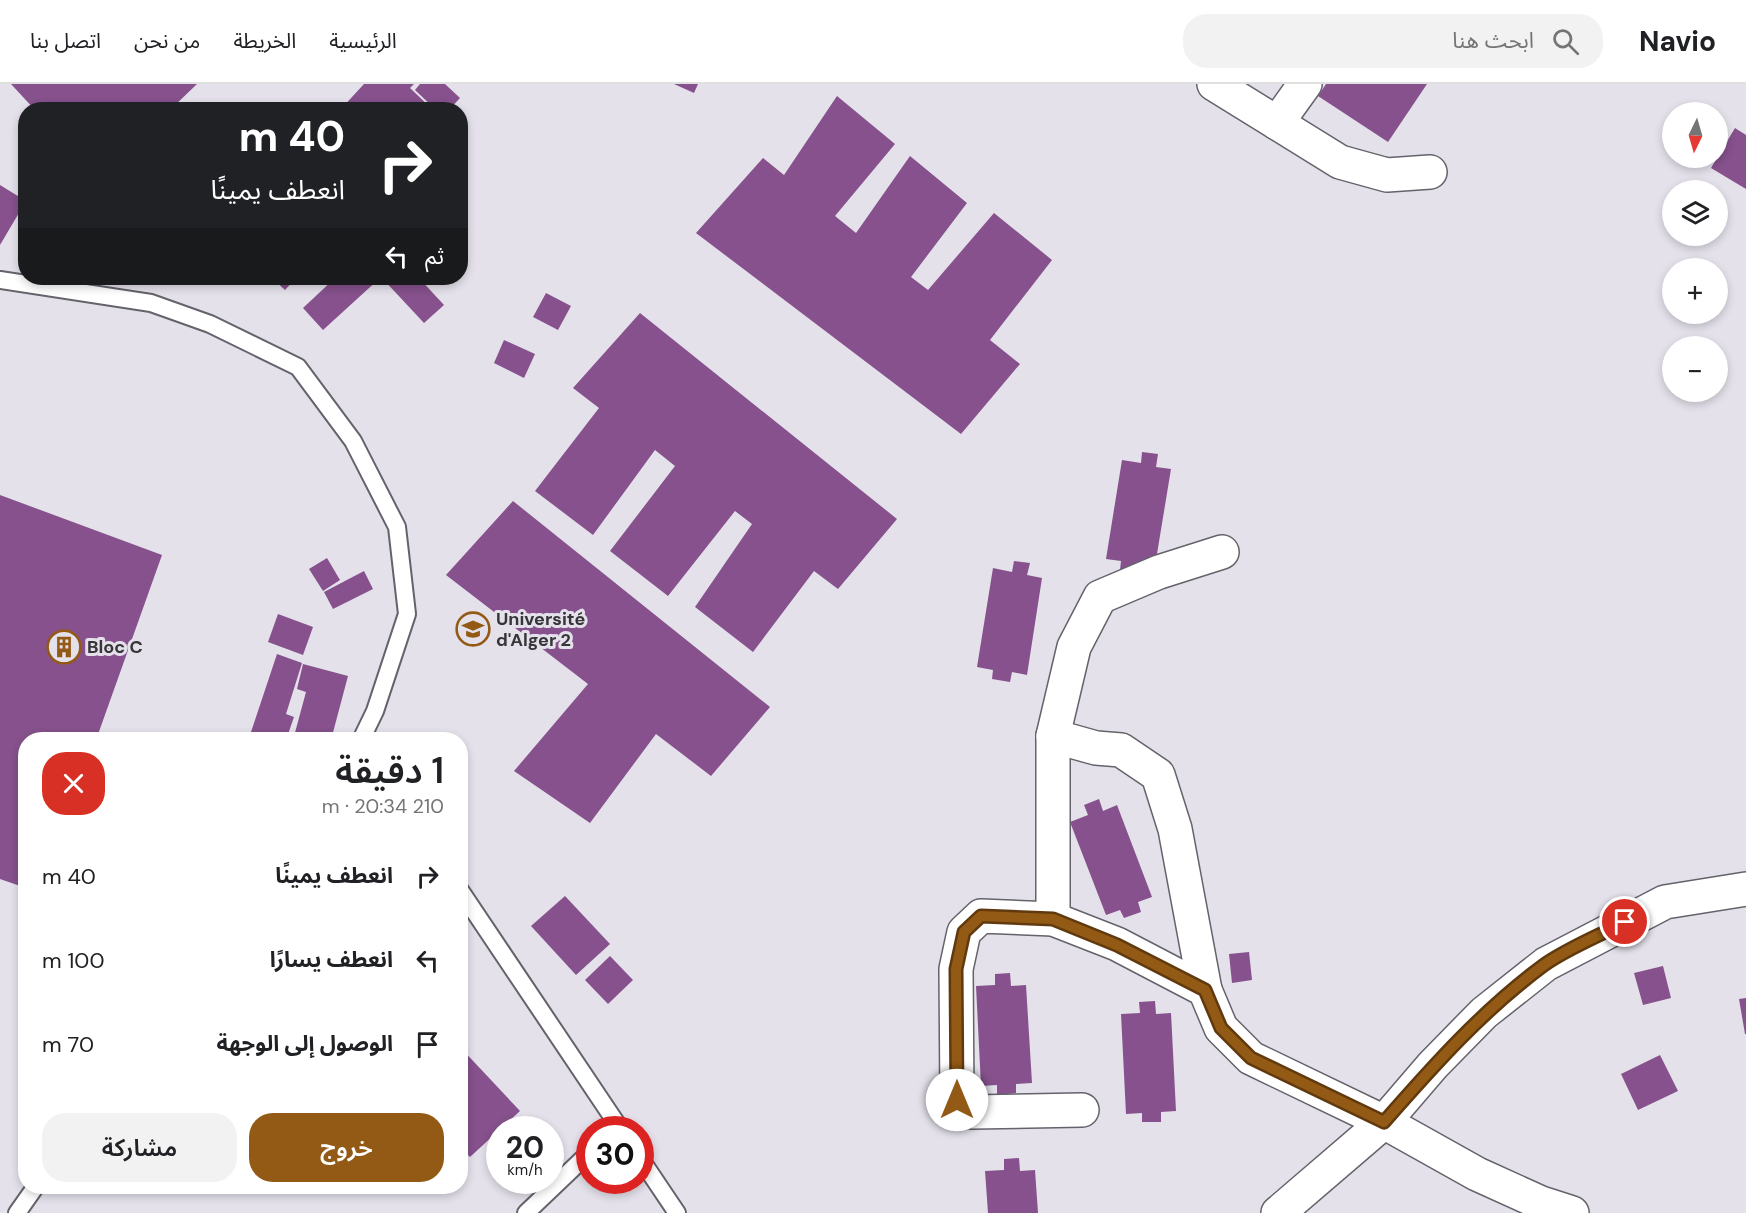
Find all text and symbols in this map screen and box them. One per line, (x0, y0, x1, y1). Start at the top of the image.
search box (1183, 14, 1603, 68)
text: Navio (1639, 23, 1716, 60)
icon: search (1549, 25, 1582, 58)
text: ابحث هنا (1452, 26, 1534, 55)
text: اتصل بنا (30, 27, 101, 55)
text: من نحن (134, 27, 200, 55)
text: الخريطة (233, 27, 296, 55)
text: الرئيسية (329, 27, 397, 55)
north arrow (1662, 102, 1728, 168)
map controls (1662, 102, 1728, 402)
text: 40 m (239, 109, 345, 164)
icon: right (366, 126, 444, 204)
text: انعطف يمينًا (210, 172, 345, 207)
button: layers (1662, 180, 1728, 246)
icon: left (380, 240, 413, 273)
text: ثم (425, 242, 444, 271)
button: + (1662, 258, 1728, 324)
button: − (1662, 336, 1728, 402)
place label: Université d'Alger 2 (496, 607, 585, 652)
school or university icon: Université d'Alger 2 (455, 611, 491, 647)
building icon: Bloc C (46, 629, 82, 665)
place label: Bloc C (87, 635, 143, 659)
text: 1 دقيقة (335, 747, 444, 794)
button: close (42, 752, 105, 815)
text: 210 m · 20:34 (322, 793, 444, 819)
icon: right (411, 860, 444, 893)
text: انعطف يمينًا (275, 861, 393, 890)
text: 40 m (42, 862, 96, 891)
pin (1599, 896, 1650, 947)
icon: arrive (1608, 905, 1641, 938)
icon: left (411, 944, 444, 977)
text: انعطف يسارًا (270, 945, 393, 974)
text: 100 m (42, 946, 104, 975)
icon: arrive (411, 1028, 444, 1061)
text: الوصول إلى الوجهة (217, 1029, 393, 1058)
text: 70 m (42, 1030, 94, 1059)
position arrow (925, 1068, 989, 1132)
button: مشاركة (42, 1113, 237, 1182)
button: خروج (249, 1113, 444, 1182)
speed limit sign: 30 (576, 1116, 654, 1194)
text: 20 (506, 1128, 544, 1167)
text: km/h (507, 1160, 543, 1180)

